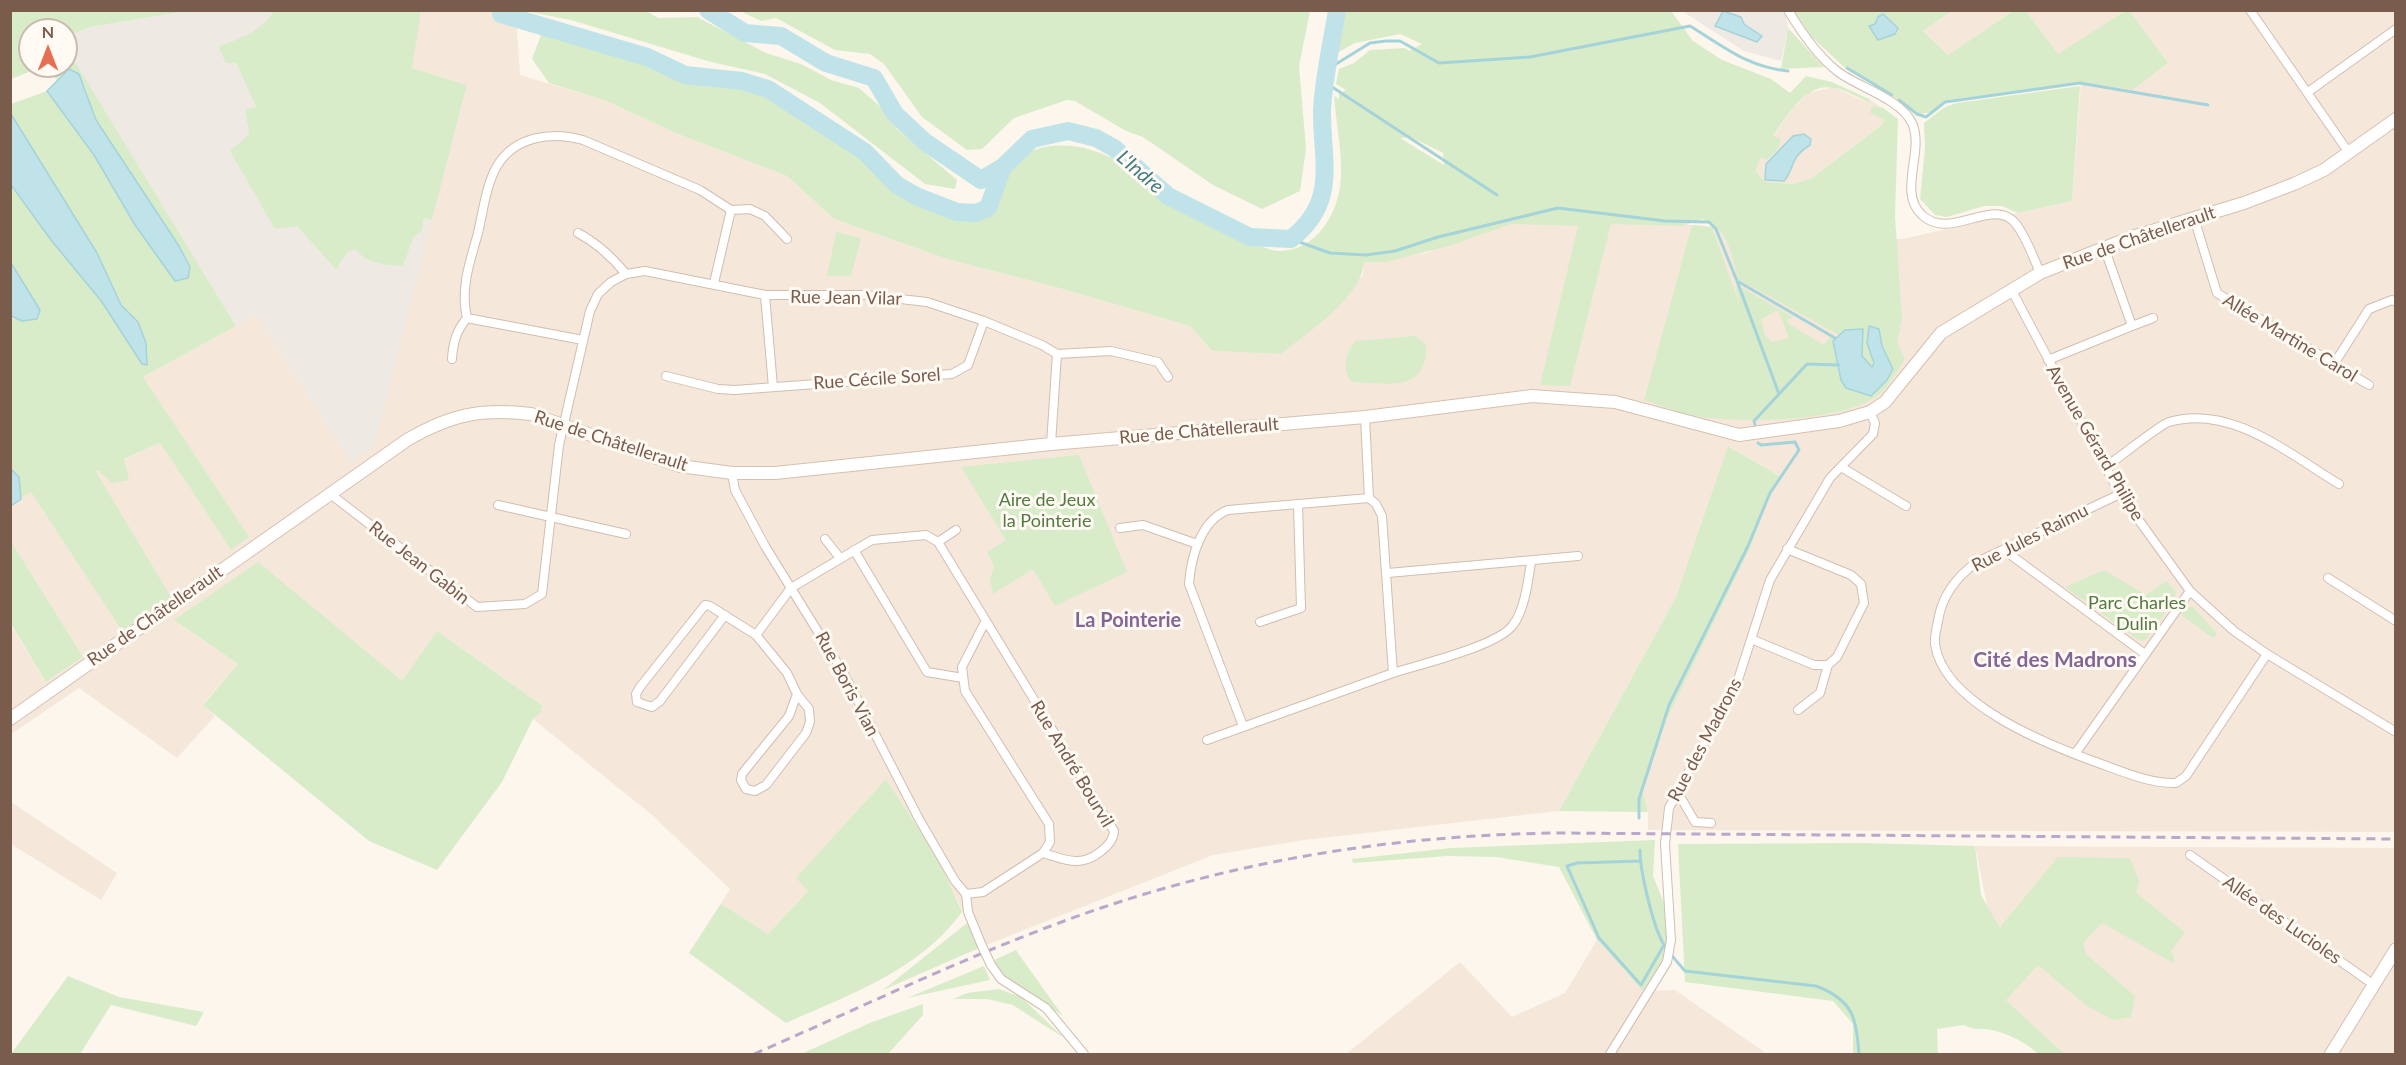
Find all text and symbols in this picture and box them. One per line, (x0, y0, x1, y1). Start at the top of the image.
north arrow (18, 18, 78, 78)
text: N (42, 22, 54, 41)
water label: L'Indre (1112, 145, 1168, 199)
street label: Rue de Châtellerault (2060, 202, 2218, 274)
street label: Rue Jean Vilar (790, 286, 902, 310)
street label: Allée Martine Carol (2219, 289, 2361, 387)
street label: Avenue Gérard Philipe (2042, 361, 2148, 525)
street label: Rue Cécile Sorel (813, 364, 941, 394)
street label: Rue de Châtellerault (532, 406, 690, 476)
street label: Rue de Châtellerault (1118, 413, 1280, 449)
park label: Aire de Jeux la Pointerie (999, 489, 1095, 532)
street label: Rue Jules Raimu (1968, 499, 2092, 577)
street label: Rue Jean Gabin (364, 517, 474, 609)
street label: Rue de Châtellerault (83, 561, 227, 671)
park label: Parc Charles Dulin (2088, 592, 2186, 634)
district label: La Pointerie (1075, 609, 1181, 633)
street label: Rue Boris Vian (810, 628, 884, 740)
district label: Cité des Madrons (1973, 647, 2137, 673)
street label: Rue des Madrons (1663, 675, 1747, 805)
street label: Rue André Bourvil (1026, 697, 1118, 831)
street label: Allée des Lucioles (2219, 871, 2345, 969)

